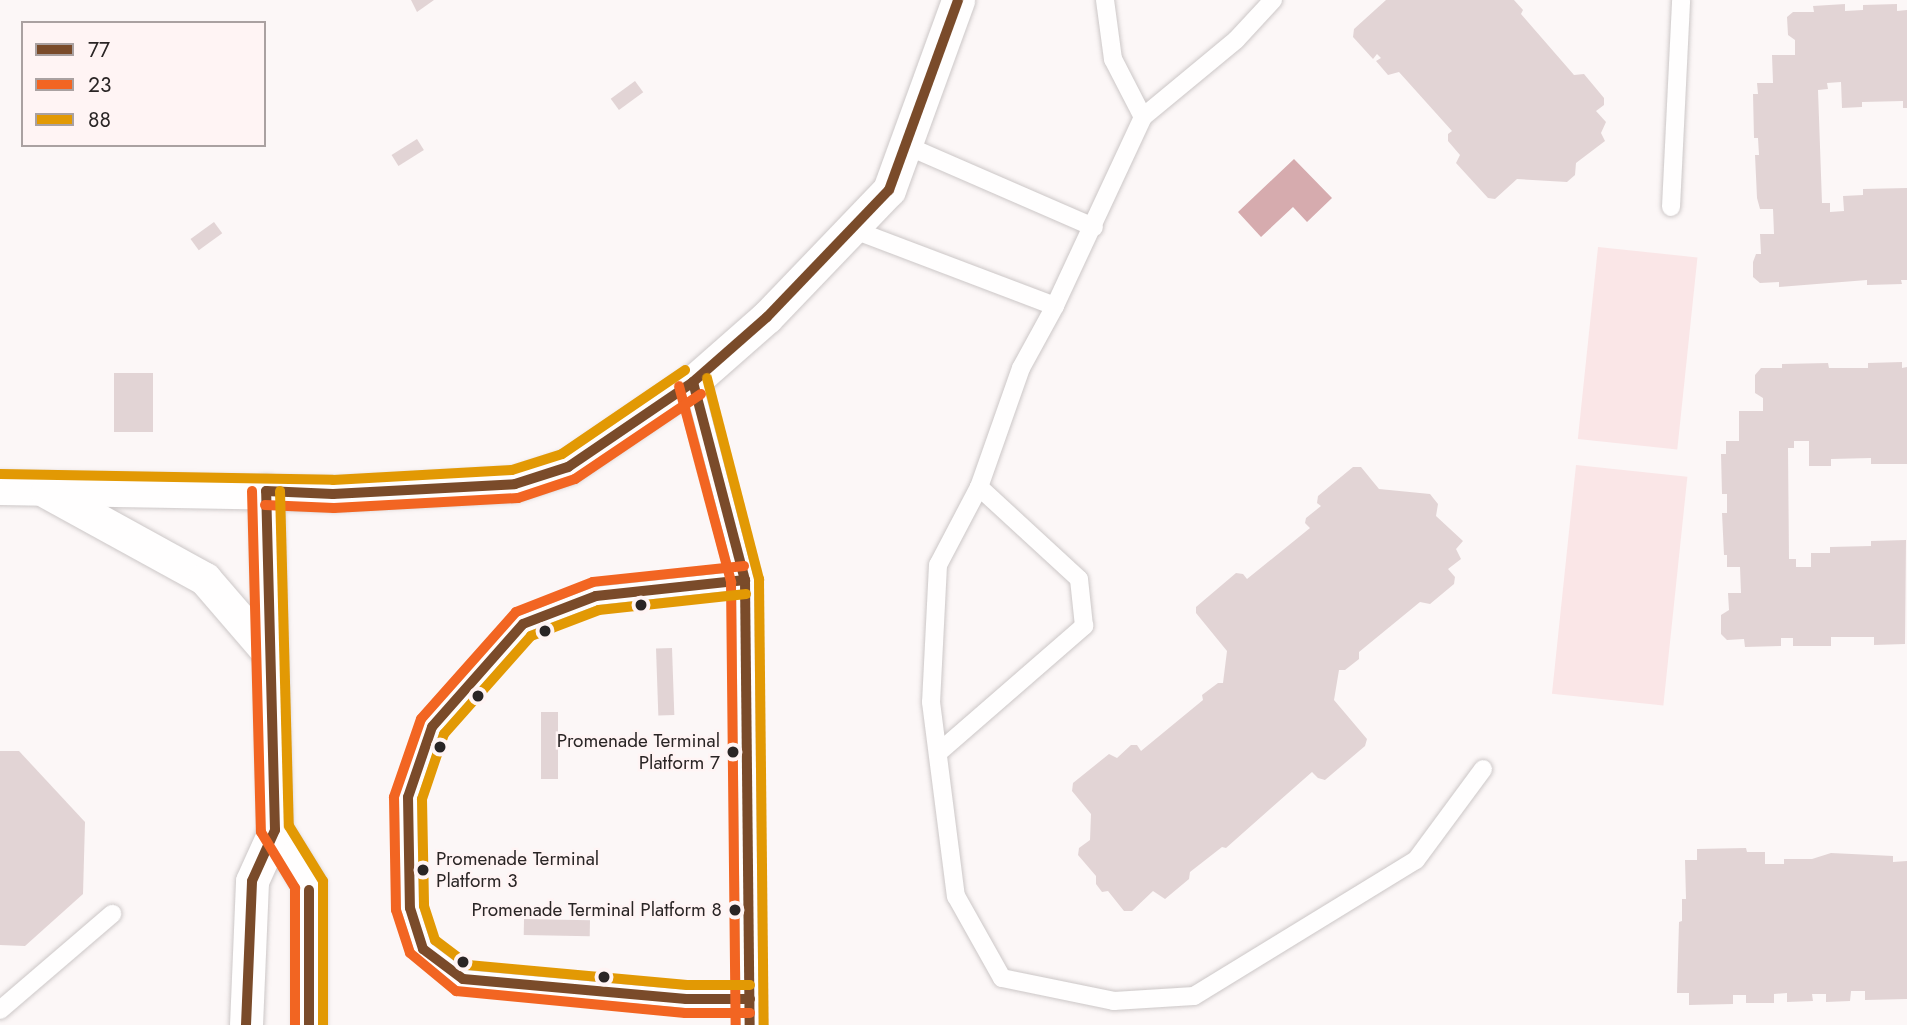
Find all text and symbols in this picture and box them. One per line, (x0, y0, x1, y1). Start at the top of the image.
legend (21, 21, 266, 147)
text: 77 (88, 35, 110, 65)
text: 23 (88, 70, 111, 100)
text: 88 (88, 105, 111, 135)
unlabelled marker (634, 598, 648, 612)
unlabelled marker (538, 624, 552, 638)
unlabelled marker (471, 689, 485, 703)
place label: Promenade Terminal Platform 7 (557, 730, 720, 774)
unlabelled marker (433, 740, 447, 754)
marker: Promenade Terminal Platform 7 (726, 745, 740, 759)
place label: Promenade Terminal Platform 3 (436, 848, 599, 892)
marker: Promenade Terminal Platform 3 (416, 863, 430, 877)
place label: Promenade Terminal Platform 8 (471, 899, 722, 921)
marker: Promenade Terminal Platform 8 (728, 903, 742, 917)
unlabelled marker (456, 955, 470, 969)
unlabelled marker (597, 970, 611, 984)

